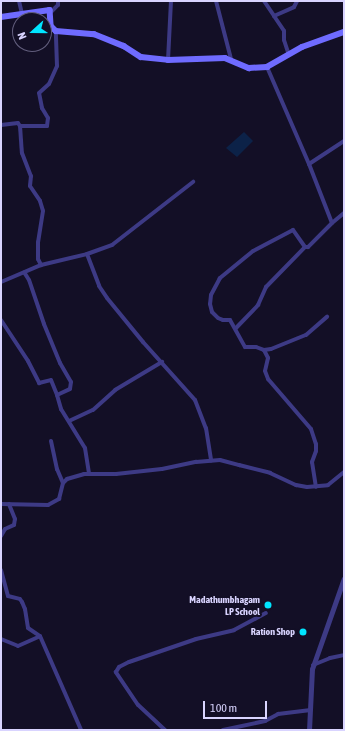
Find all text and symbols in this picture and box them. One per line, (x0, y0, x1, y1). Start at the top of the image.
north arrow (12, 12, 52, 52)
text: N (15, 31, 28, 41)
place label: Madathumbhagam LP School (189, 593, 260, 616)
marker: Madathumbhagam LP School (263, 600, 273, 610)
place label: Ration Shop (251, 626, 295, 638)
marker: Ration Shop (298, 627, 308, 637)
scale bar (205, 693, 269, 719)
text: 100 m (210, 701, 237, 715)

